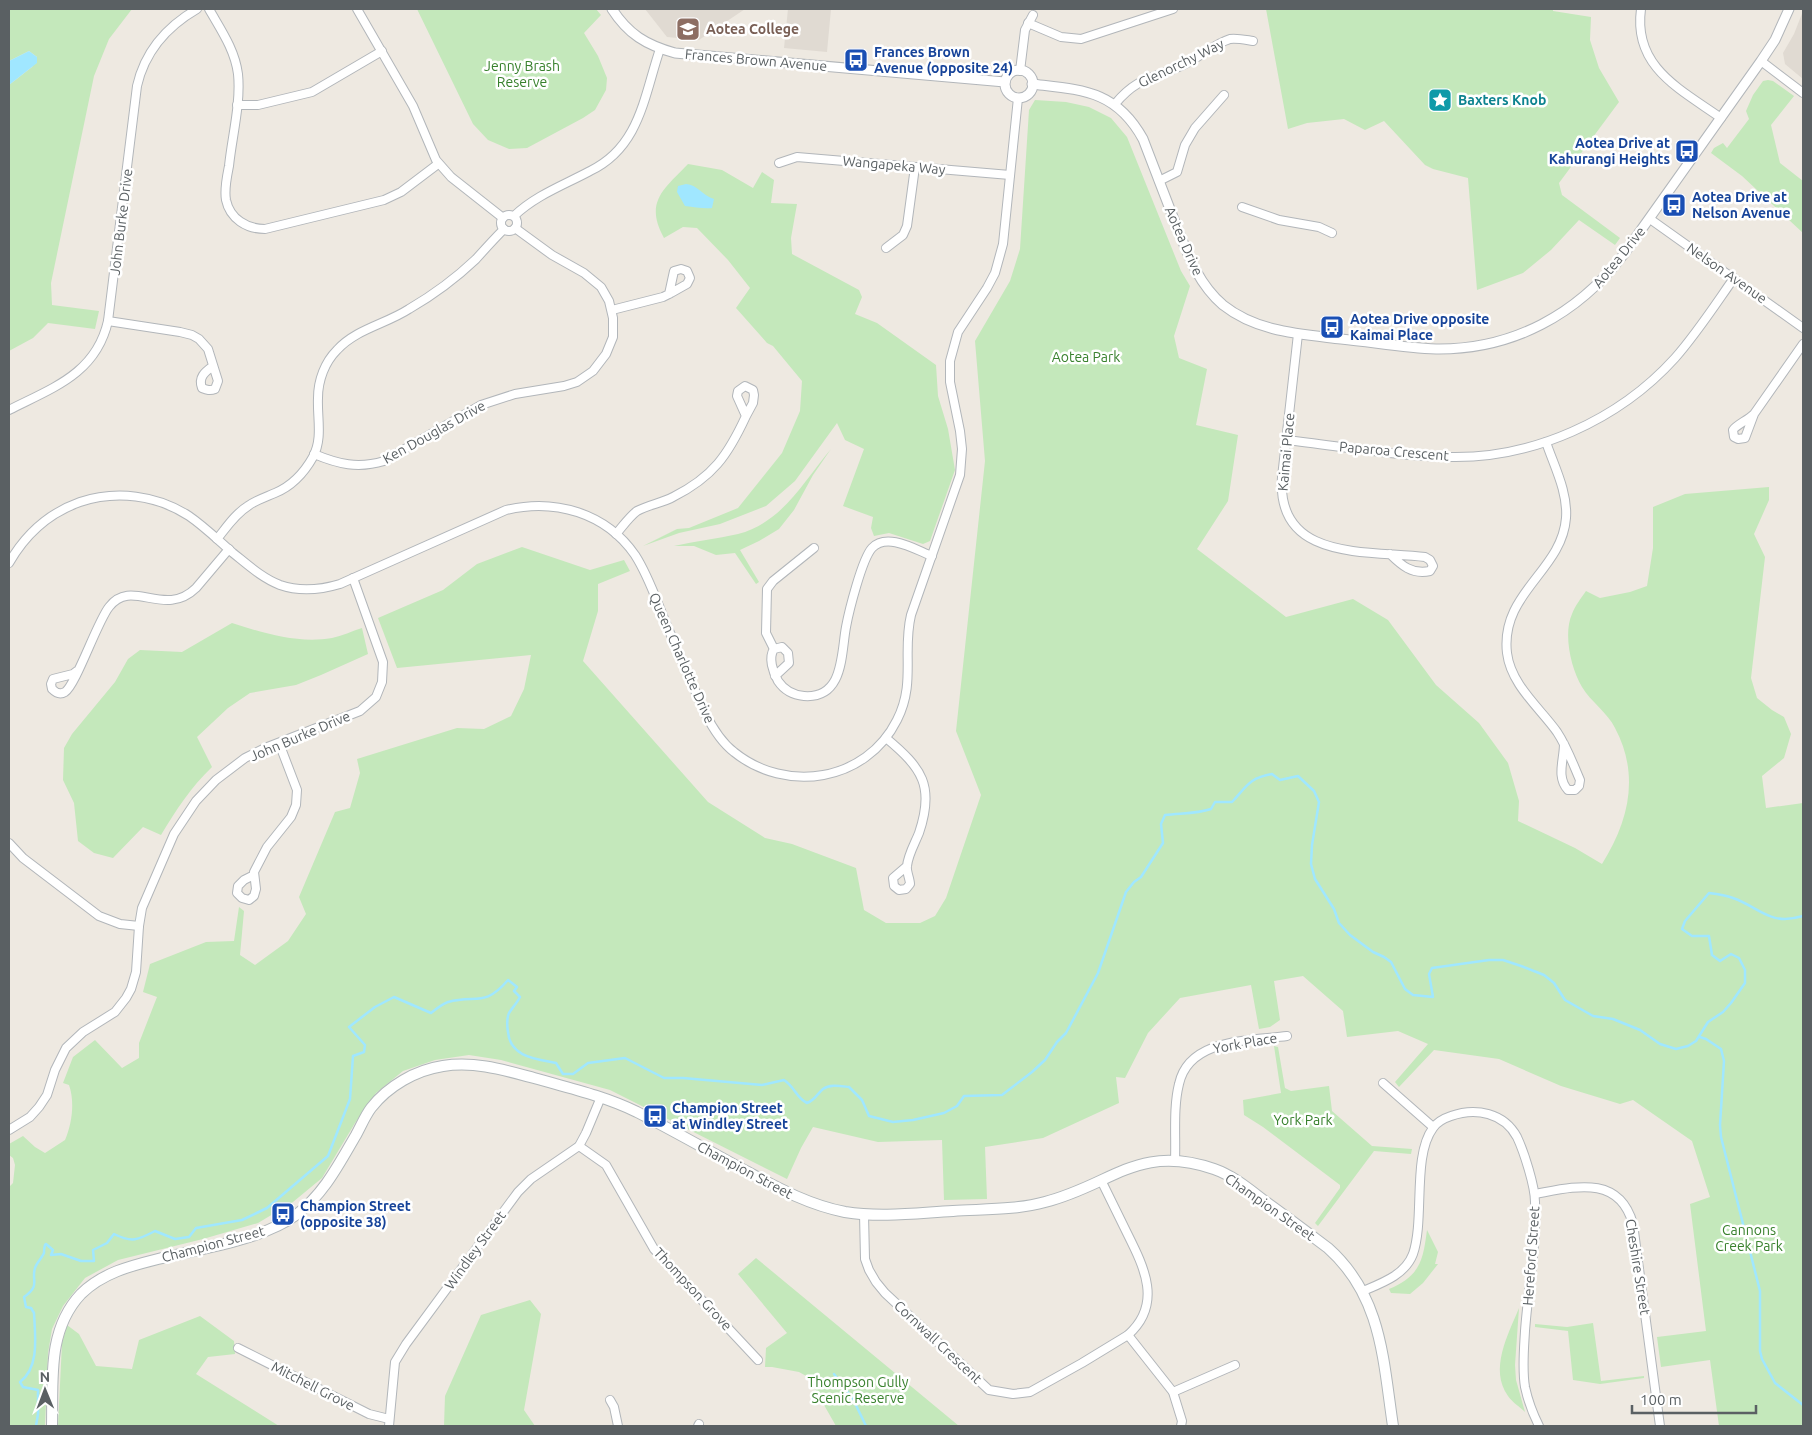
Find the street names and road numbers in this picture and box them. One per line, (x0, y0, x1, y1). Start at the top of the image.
street label: Glenorchy Way (1136, 35, 1227, 91)
street label: Frances Brown Avenue (684, 46, 828, 74)
street label: Wangapeka Way (842, 153, 946, 177)
street label: John Burke Drive (107, 168, 135, 276)
street label: Aotea Drive (1162, 204, 1206, 278)
street label: Aotea Drive (1590, 223, 1648, 291)
street label: Nelson Avenue (1684, 239, 1770, 307)
street label: Ken Douglas Drive (380, 397, 488, 467)
street label: Kaimai Place (1275, 412, 1297, 492)
street label: Paparoa Crescent (1338, 438, 1450, 464)
street label: Queen Charlotte Drive (646, 590, 718, 726)
street label: John Burke Drive (247, 708, 353, 764)
street label: York Place (1212, 1030, 1278, 1056)
street label: Champion Street (694, 1138, 796, 1202)
street label: Champion Street (1222, 1170, 1318, 1244)
street label: Hereford Street (1520, 1205, 1542, 1306)
street label: Windley Street (441, 1207, 509, 1292)
street label: Cheshire Street (1623, 1218, 1654, 1317)
street label: Champion Street (160, 1222, 267, 1265)
street label: Thompson Grove (651, 1244, 735, 1334)
street label: Cornwall Crescent (891, 1297, 986, 1387)
street label: Mitchell Grove (269, 1358, 357, 1414)

